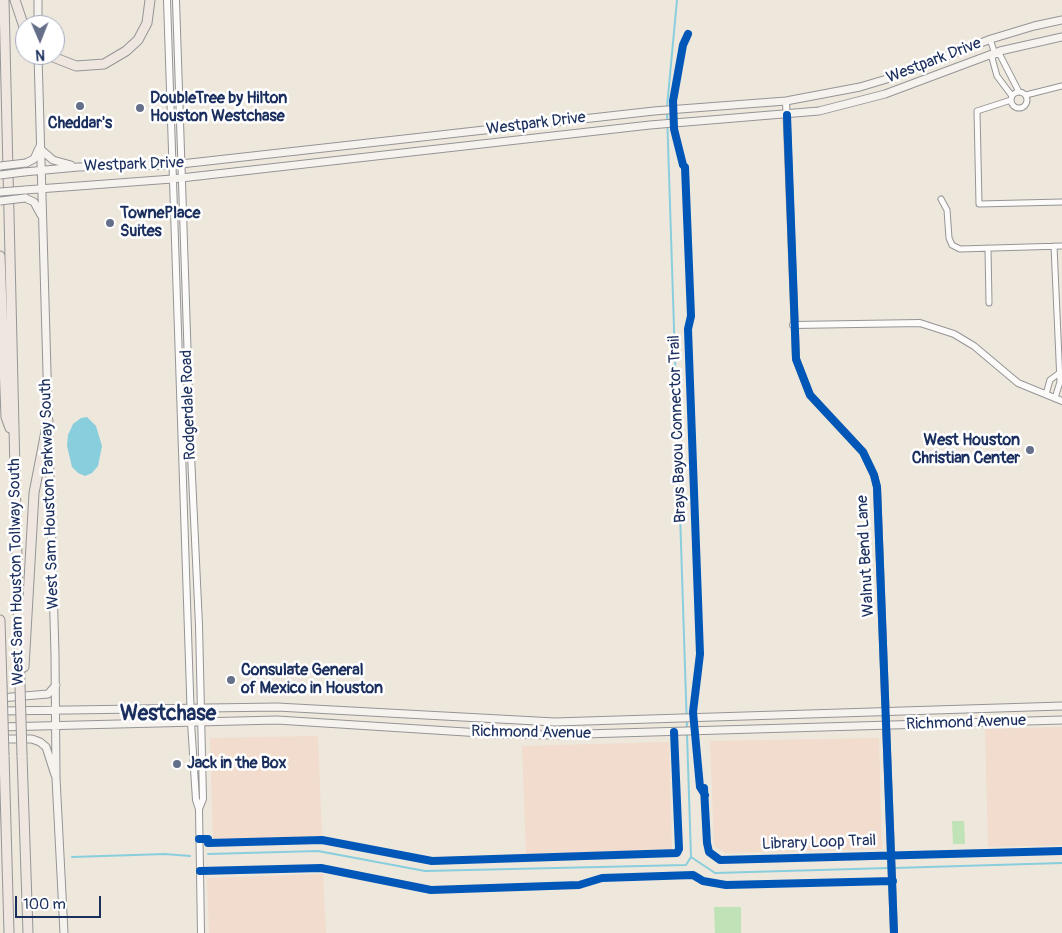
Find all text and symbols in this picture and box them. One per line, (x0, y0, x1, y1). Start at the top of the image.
north arrow (15, 15, 65, 65)
street label: Westpark Drive (884, 34, 984, 88)
text: N (35, 46, 45, 63)
place label: DoubleTree by Hilton Houston Westchase (150, 89, 287, 127)
marker: Cheddar's (74, 100, 86, 112)
marker: DoubleTree by Hilton Houston Westchase (134, 102, 146, 114)
street label: Westpark Drive (485, 108, 587, 140)
place label: Cheddar's (48, 114, 112, 134)
street label: Westpark Drive (84, 154, 184, 176)
place label: TownePlace Suites (120, 204, 200, 242)
marker: TownePlace Suites (104, 217, 116, 229)
street label: Brays Bayou Connector Trail (665, 335, 691, 523)
street label: Rodgerdale Road (177, 349, 201, 461)
street label: West Sam Houston Parkway South (36, 378, 64, 610)
place label: West Houston Christian Center (912, 431, 1020, 469)
marker: West Houston Christian Center (1024, 444, 1036, 456)
street label: West Sam Houston Tollway South (5, 458, 29, 686)
street label: Walnut Bend Lane (853, 495, 879, 617)
place label: Consulate General of Mexico in Houston (241, 661, 383, 699)
marker: Consulate General of Mexico in Houston (225, 674, 237, 686)
district label: Westchase (120, 702, 216, 728)
street label: Richmond Avenue (906, 711, 1026, 735)
street label: Richmond Avenue (471, 722, 591, 744)
place label: Jack in the Box (187, 754, 286, 774)
marker: Jack in the Box (171, 758, 183, 770)
street label: Library Loop Trail (761, 831, 877, 855)
scale bar (18, 886, 104, 918)
text: 100 m (23, 895, 66, 914)

